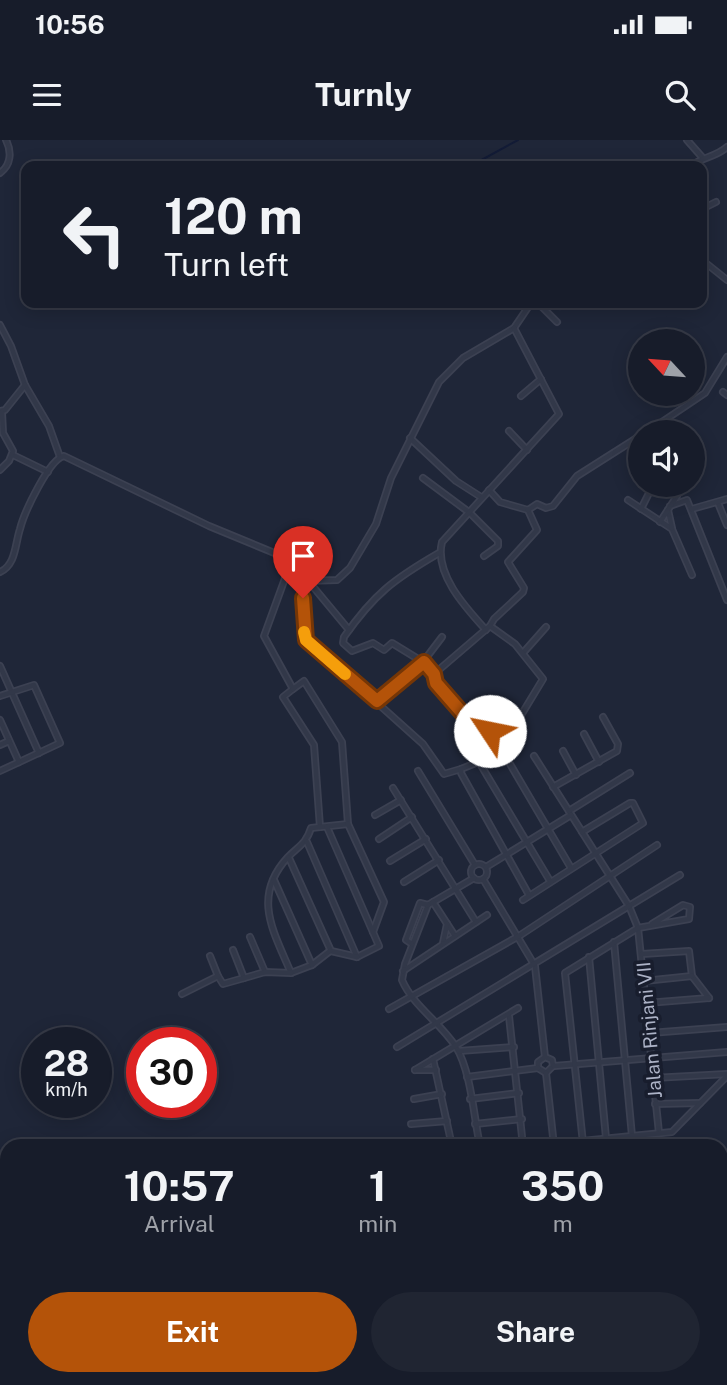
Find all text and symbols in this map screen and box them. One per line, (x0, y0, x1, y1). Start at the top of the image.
text: 10:56 (35, 9, 105, 40)
icon: menu (28, 76, 66, 114)
text: Turnly (315, 76, 412, 113)
icon: search (661, 76, 699, 114)
text: 120 m (164, 187, 303, 245)
icon: left (49, 189, 140, 280)
text: Turn left (164, 246, 289, 283)
north arrow (628, 329, 705, 406)
map controls (628, 329, 705, 497)
button: sound (628, 420, 705, 497)
pin (273, 526, 333, 598)
icon: arrive (284, 537, 322, 575)
position arrow (453, 694, 527, 768)
street label: Jalan Rinjani VII (632, 961, 666, 1099)
speed limit sign: 30 (126, 1027, 217, 1118)
text: 28 (44, 1043, 89, 1084)
text: km/h (45, 1079, 88, 1100)
text: 10:57 (124, 1161, 235, 1210)
text: 1 (369, 1161, 387, 1210)
text: 350 (521, 1161, 604, 1210)
text: Arrival (144, 1210, 215, 1237)
text: min (358, 1210, 397, 1237)
text: m (553, 1210, 573, 1237)
button: Exit (28, 1292, 357, 1372)
button: Share (371, 1292, 700, 1372)

